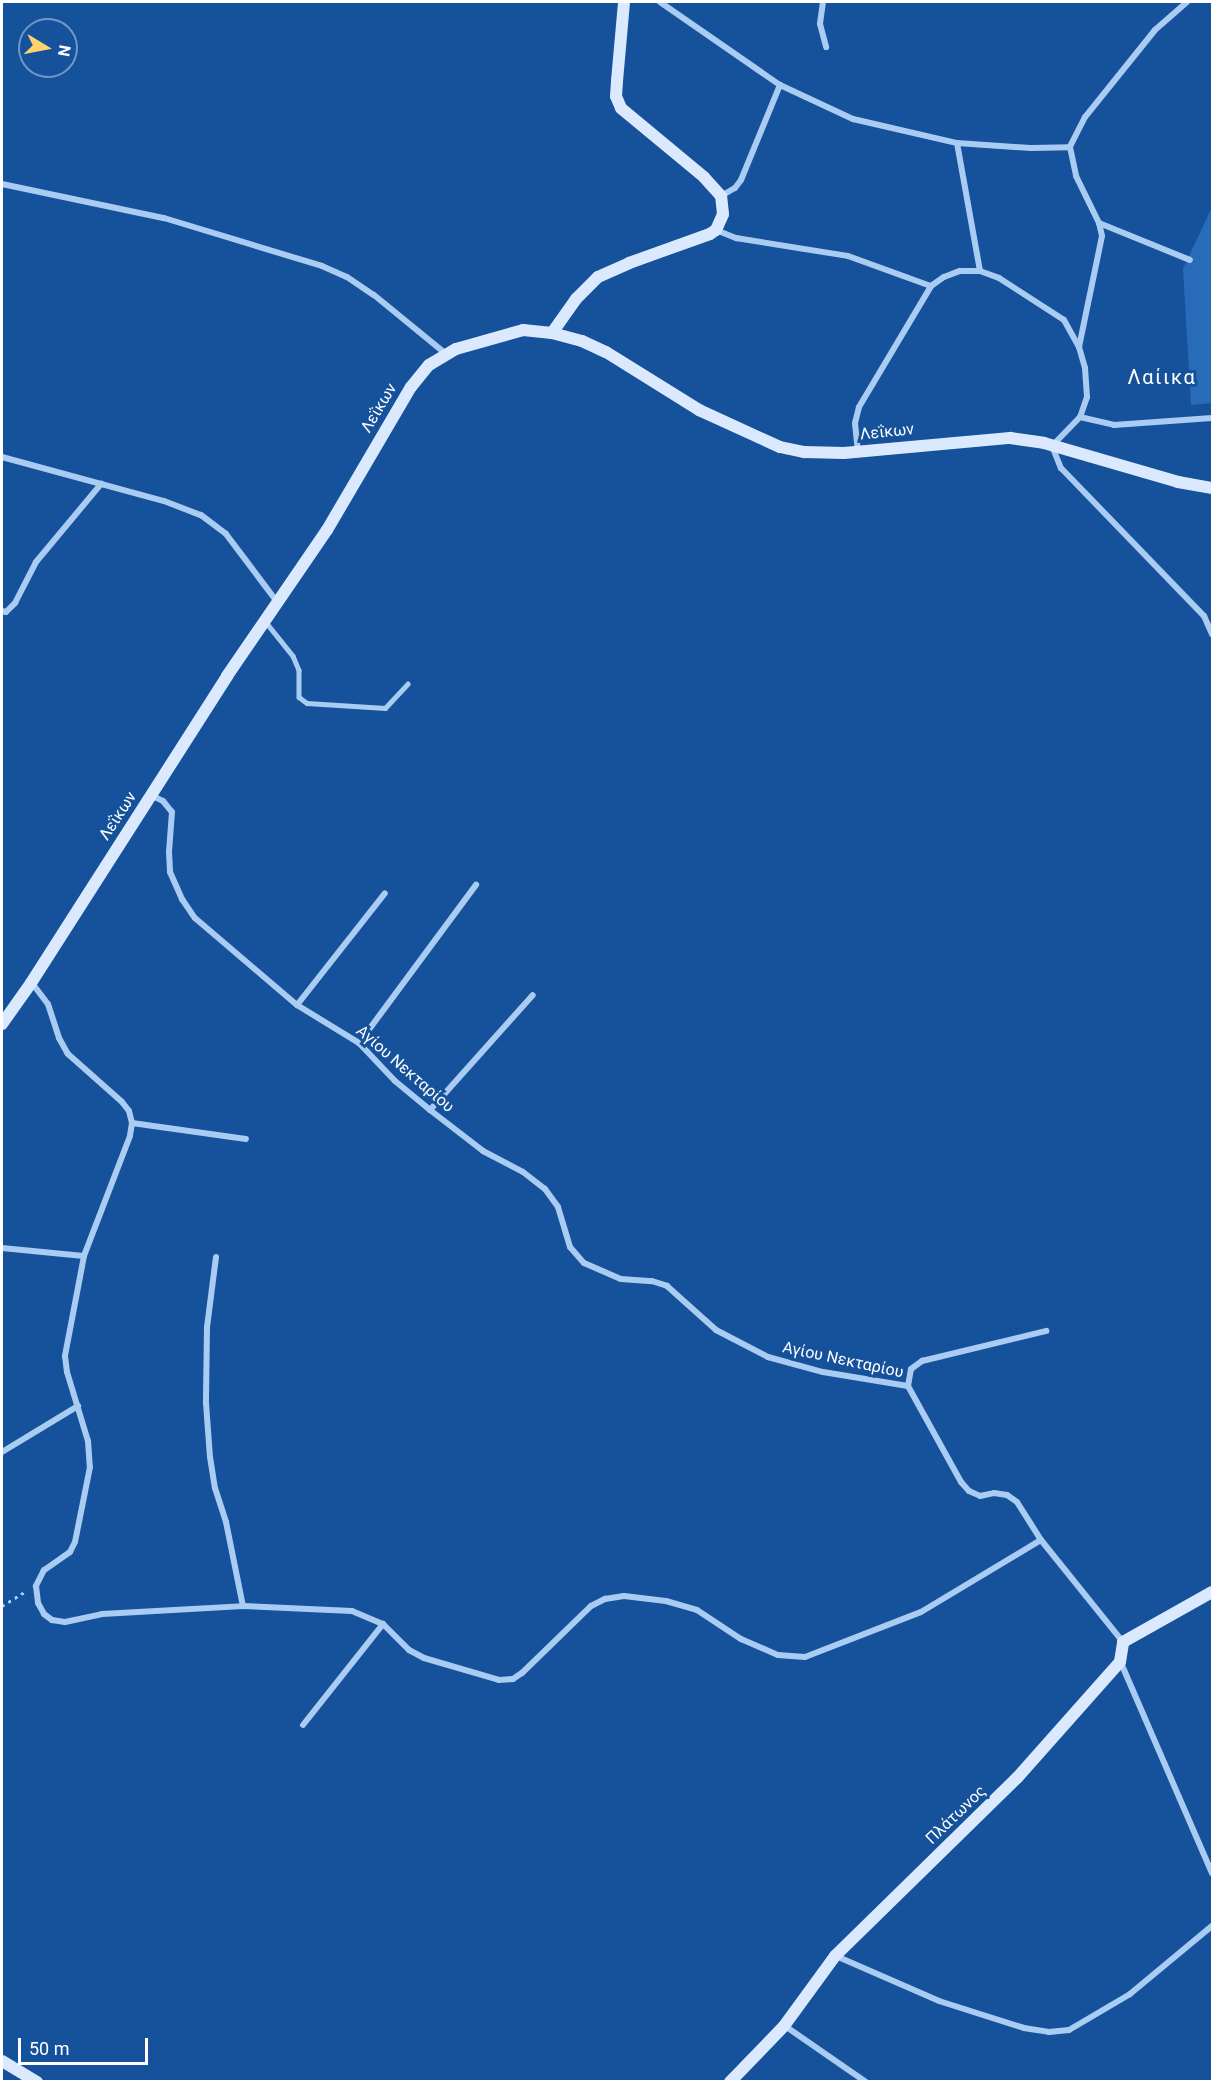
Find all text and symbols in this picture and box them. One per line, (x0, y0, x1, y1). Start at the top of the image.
north arrow (18, 18, 78, 78)
text: N (54, 44, 75, 58)
district label: Λαίικα (1128, 365, 1196, 389)
street label: Λεΐκων (357, 380, 401, 436)
street label: Λεΐκων (859, 420, 915, 444)
street label: Λεΐκων (95, 788, 141, 844)
street label: Αγίου Νεκταρίου (352, 1021, 458, 1117)
street label: Αγίου Νεκταρίου (781, 1338, 905, 1382)
street label: Πλάτωνος (922, 1782, 990, 1848)
scale bar (21, 2026, 152, 2064)
text: 50 m (29, 2038, 69, 2059)

